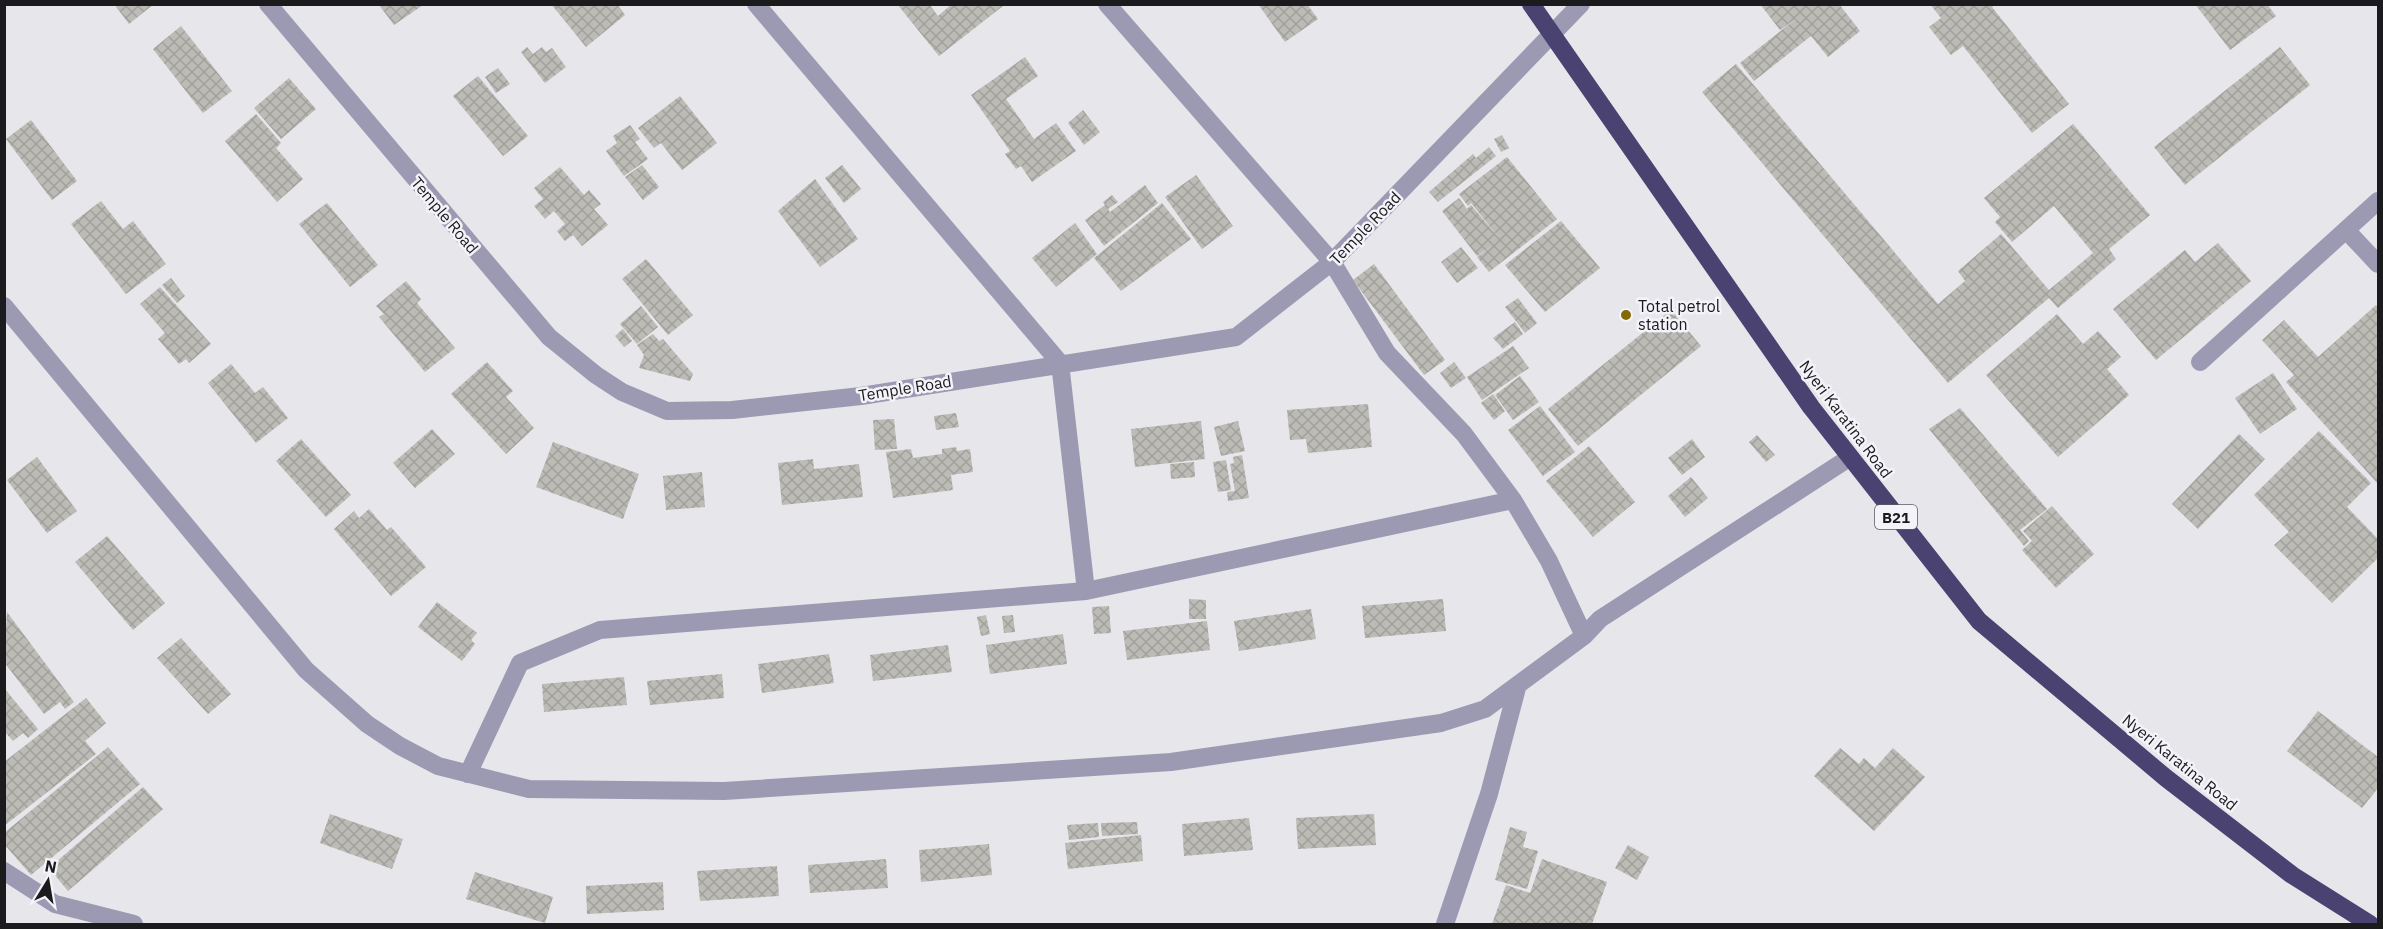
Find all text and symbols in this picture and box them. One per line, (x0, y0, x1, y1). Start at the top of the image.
street label: Temple Road (407, 173, 483, 257)
street label: Temple Road (1325, 187, 1405, 269)
place label: Total petrol station (1638, 296, 1720, 334)
marker: Total petrol station (1619, 308, 1633, 322)
street label: Nyeri Karatina Road (1795, 356, 1897, 482)
street label: Temple Road (857, 371, 953, 405)
road number: B21 (1875, 505, 1917, 529)
street label: Nyeri Karatina Road (2118, 709, 2242, 815)
north arrow (18, 851, 78, 911)
text: N (43, 855, 58, 877)

